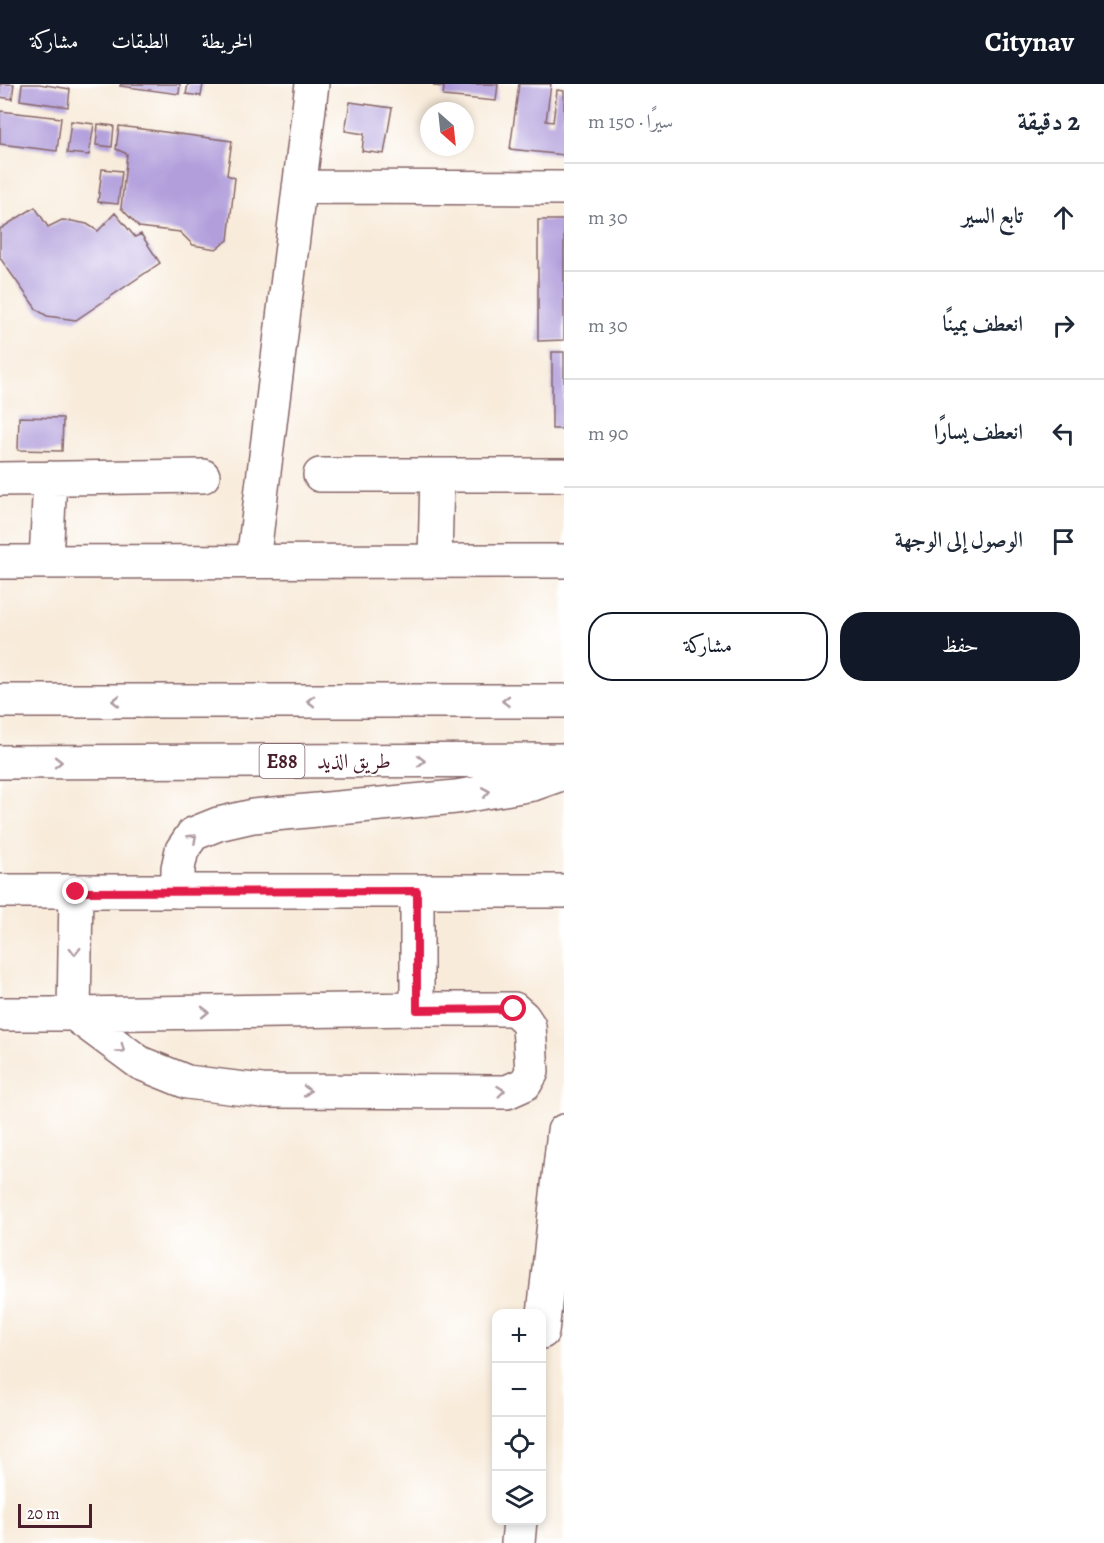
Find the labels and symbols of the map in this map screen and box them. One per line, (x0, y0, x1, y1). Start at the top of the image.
north arrow (420, 102, 474, 156)
one-way arrow (111, 695, 120, 707)
one-way arrow (306, 695, 315, 707)
one-way arrow (501, 695, 510, 707)
road number: E88 (260, 744, 304, 778)
street label: طريق الذيد (317, 747, 391, 775)
one-way arrow (417, 755, 426, 767)
one-way arrow (54, 756, 63, 768)
one-way arrow (481, 786, 491, 799)
one-way arrow (186, 834, 196, 845)
route end (62, 878, 88, 904)
one-way arrow (69, 946, 81, 955)
route start (500, 995, 526, 1021)
one-way arrow (201, 1006, 210, 1019)
one-way arrow (114, 1042, 125, 1053)
one-way arrow (302, 1085, 311, 1097)
one-way arrow (497, 1085, 506, 1098)
scale bar (18, 1501, 92, 1528)

